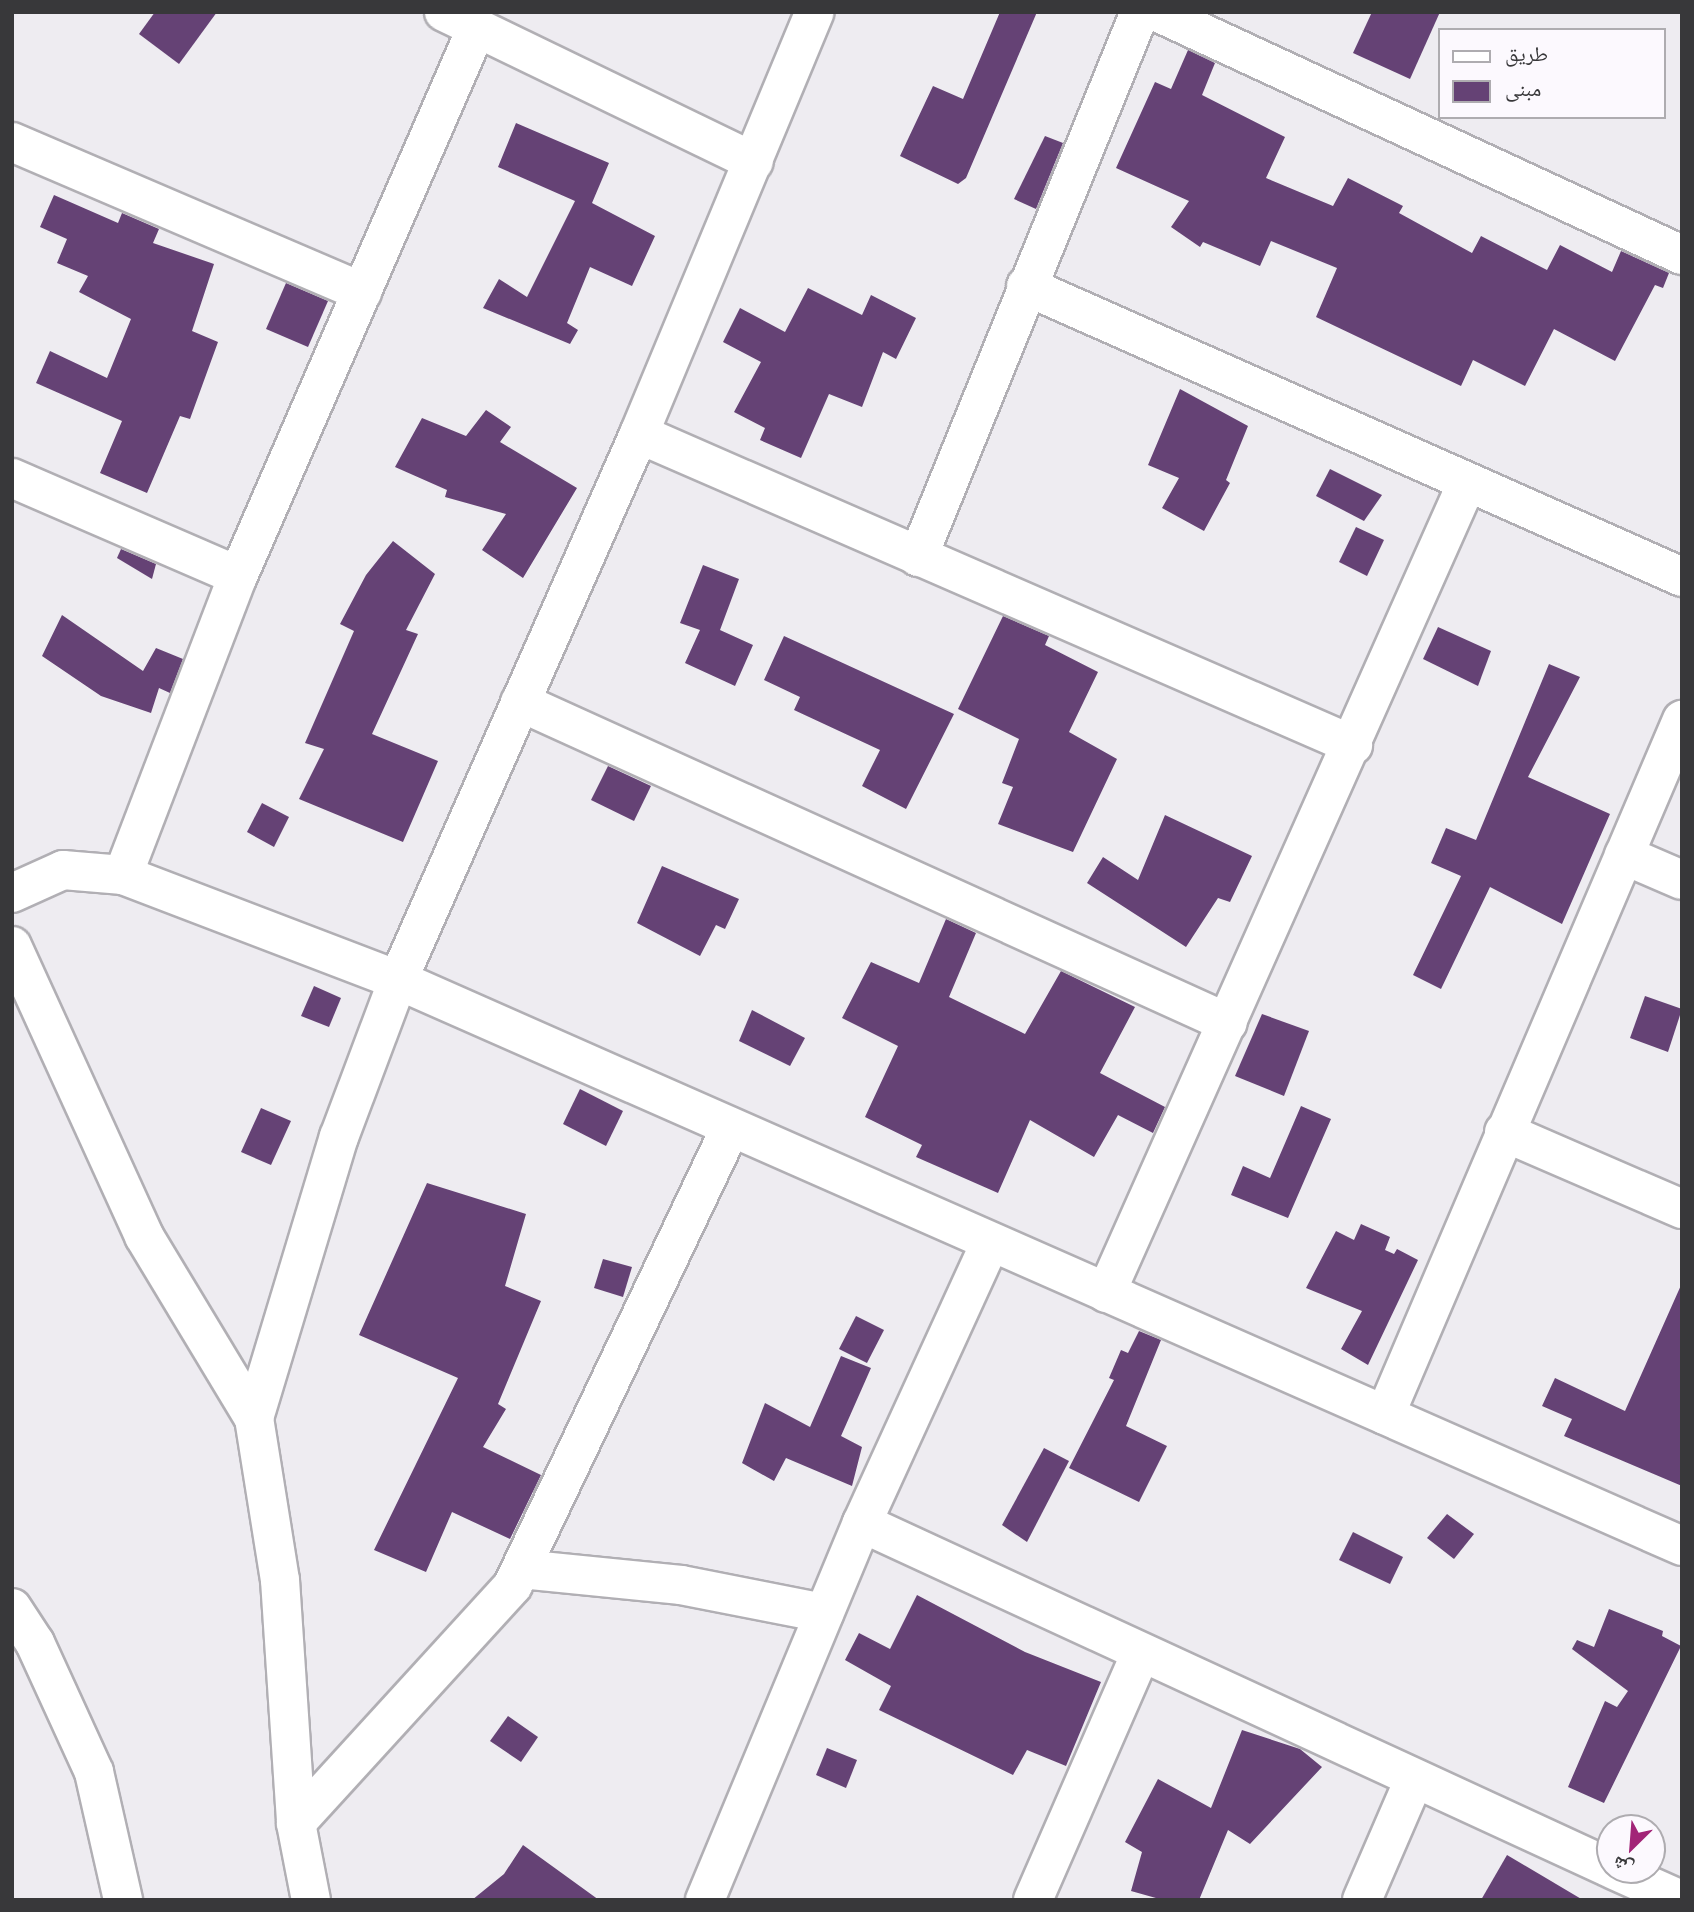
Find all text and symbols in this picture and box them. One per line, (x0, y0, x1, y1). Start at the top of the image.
legend (1438, 28, 1666, 119)
text: طريق (1505, 40, 1548, 67)
text: مبنى (1505, 75, 1541, 102)
north arrow (1596, 1814, 1666, 1884)
text: ش (1609, 1851, 1637, 1881)

